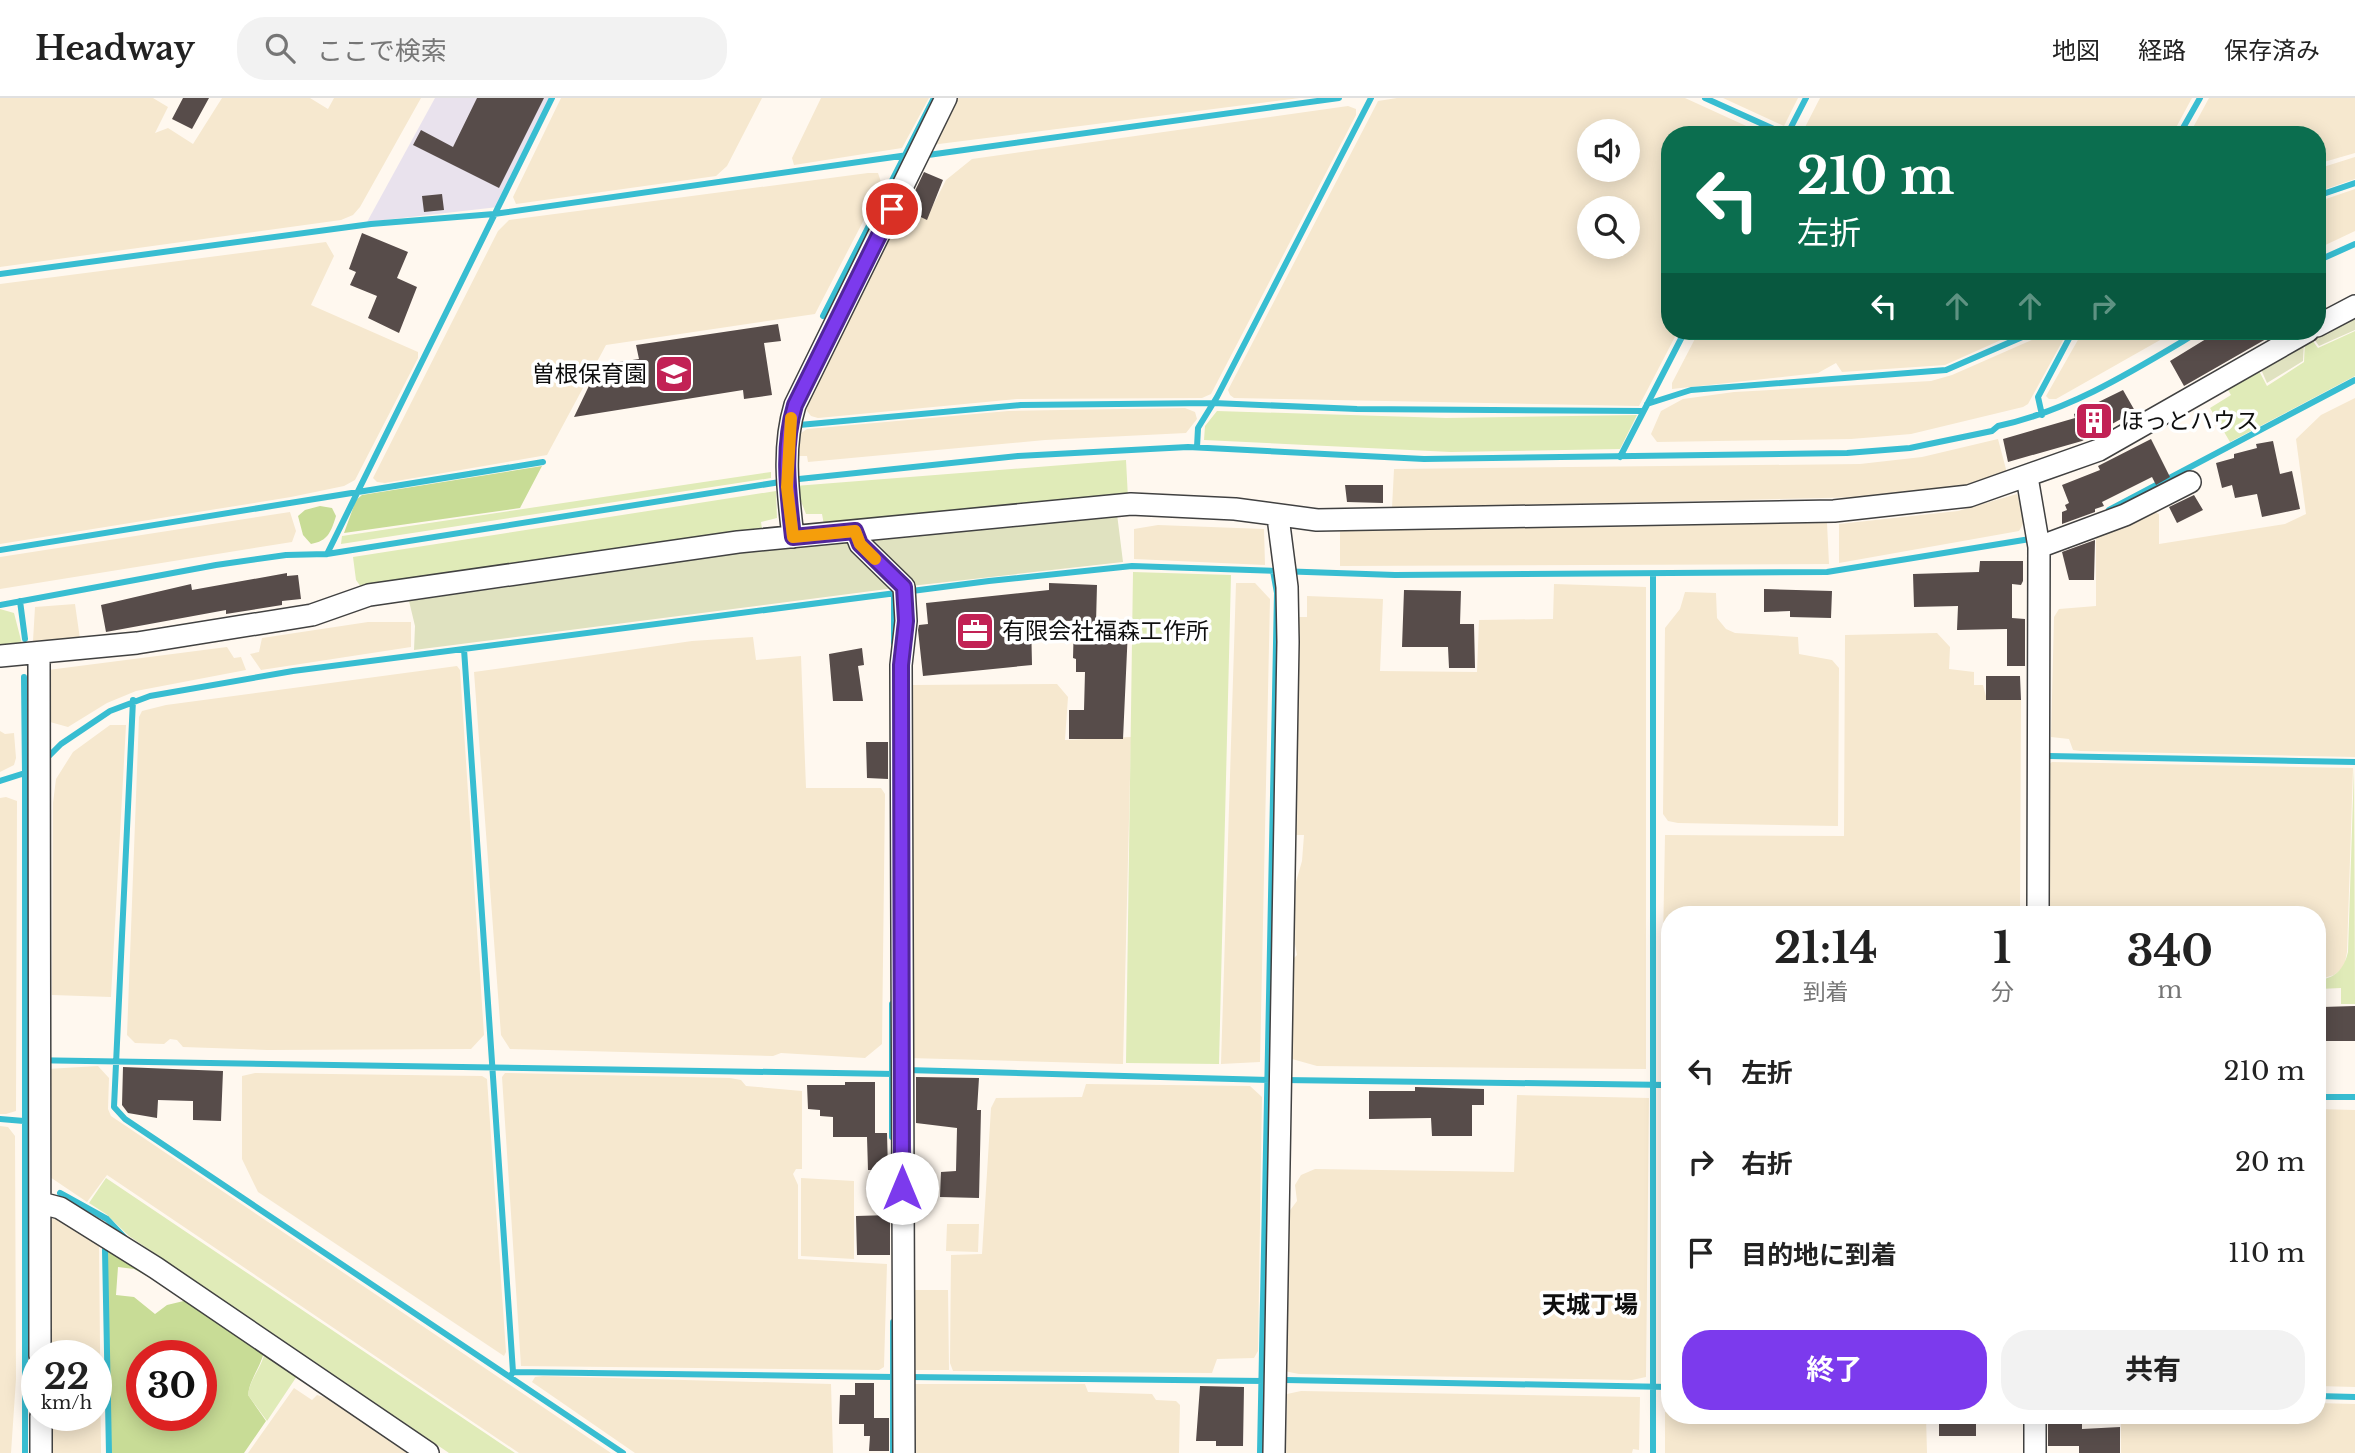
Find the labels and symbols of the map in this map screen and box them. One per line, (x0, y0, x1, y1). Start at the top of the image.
pin (862, 179, 922, 239)
school or university icon: 曽根保育園 (653, 353, 695, 395)
place label: 曽根保育園 (532, 360, 647, 388)
building icon: ほっとハウス (2073, 400, 2115, 442)
place label: ほっとハウス (2121, 407, 2259, 435)
office icon: 有限会社福森工作所 (954, 610, 996, 652)
place label: 有限会社福森工作所 (1002, 617, 1209, 645)
position arrow (865, 1151, 939, 1225)
district label: 天城丁場 (1542, 1290, 1638, 1319)
speed limit sign: 30 (126, 1340, 217, 1431)

